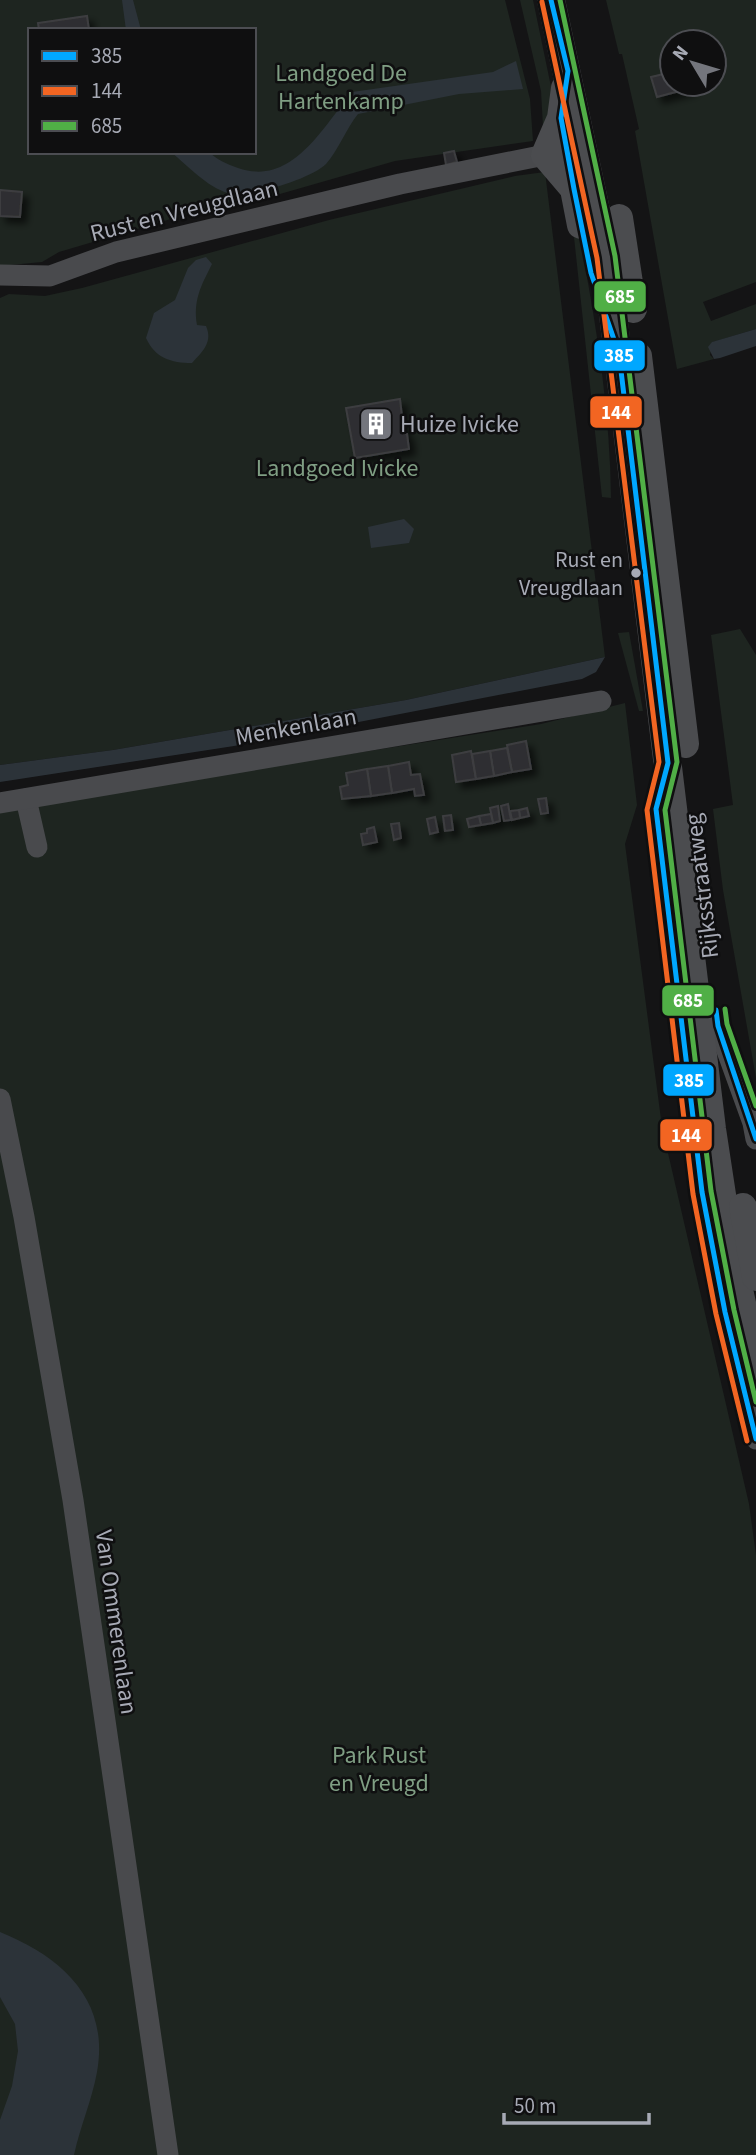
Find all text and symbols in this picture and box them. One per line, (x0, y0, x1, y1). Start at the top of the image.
legend (28, 28, 256, 154)
north arrow (658, 28, 728, 98)
text: N (666, 40, 695, 67)
text: 385 (91, 41, 122, 71)
park label: Landgoed De Hartenkamp (275, 56, 407, 119)
text: 144 (91, 76, 122, 106)
text: 685 (91, 111, 122, 141)
street label: Rust en Vreugdlaan (86, 171, 282, 251)
line badge: 685 (593, 280, 647, 313)
text: 685 (605, 284, 635, 311)
line badge: 385 (593, 339, 646, 372)
text: 385 (604, 343, 634, 370)
line badge: 144 (589, 395, 643, 429)
text: 144 (601, 400, 631, 427)
building icon: Huize Ivicke (357, 405, 395, 443)
place label: Huize Ivicke (400, 407, 519, 442)
park label: Landgoed Ivicke (256, 451, 418, 486)
place label: Rust en Vreugdlaan (519, 544, 623, 604)
marker: Rust en Vreugdlaan (629, 566, 643, 580)
street label: Menkenlaan (233, 699, 359, 755)
street label: Rijksstraatweg (676, 812, 728, 960)
line badge: 685 (661, 984, 715, 1017)
text: 685 (673, 988, 703, 1015)
line badge: 385 (662, 1063, 715, 1097)
text: 385 (674, 1068, 704, 1095)
line badge: 144 (659, 1118, 713, 1152)
text: 144 (671, 1123, 701, 1150)
street label: Van Ommerenlaan (86, 1527, 146, 1717)
park label: Park Rust en Vreugd (329, 1738, 429, 1801)
scale bar (504, 2082, 649, 2126)
text: 50 m (514, 2091, 556, 2121)

